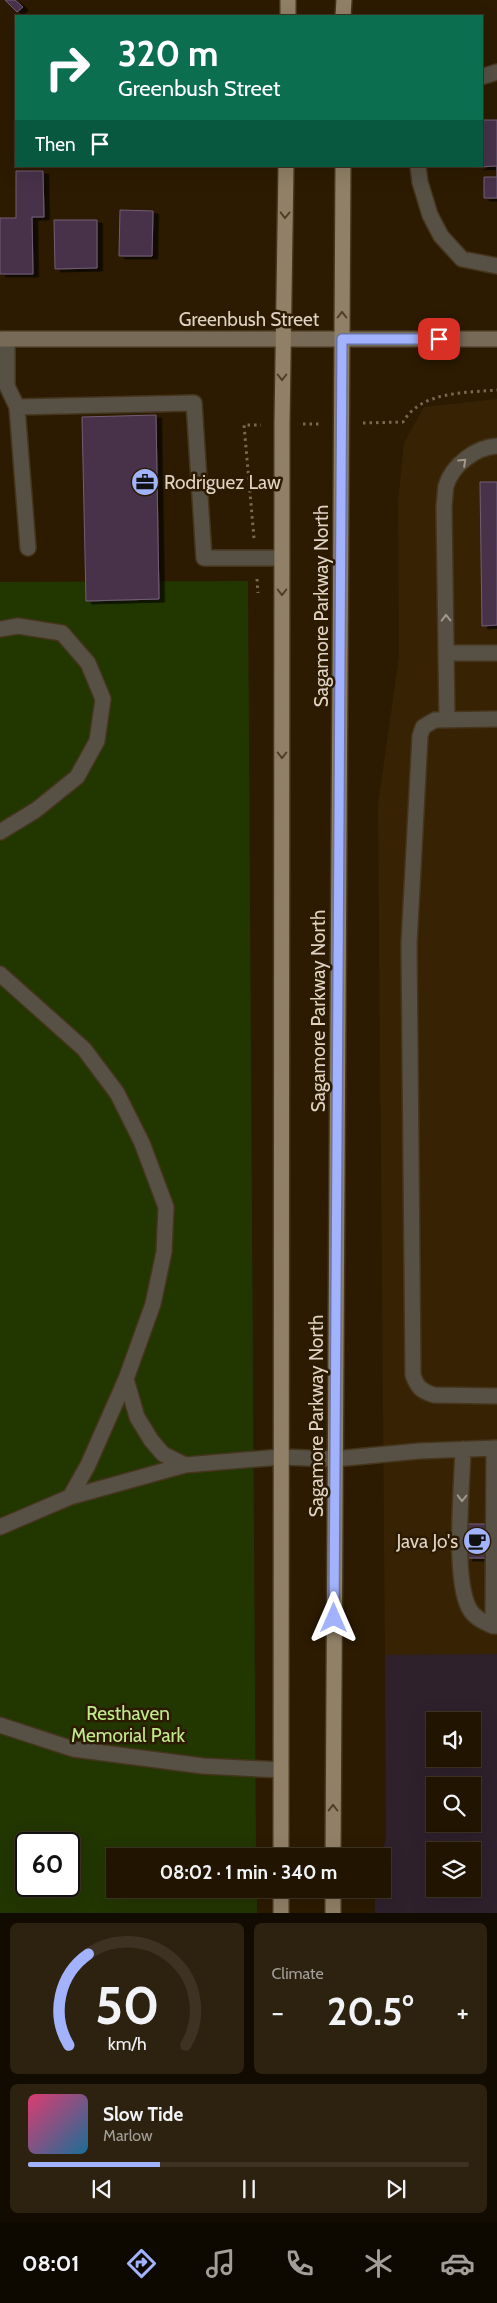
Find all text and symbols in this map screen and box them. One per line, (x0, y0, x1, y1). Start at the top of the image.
text: 320 m (118, 32, 218, 75)
icon: right (35, 35, 100, 100)
text: Greenbush Street (118, 75, 280, 102)
icon: arrive (86, 130, 114, 158)
text: Then (35, 133, 76, 156)
one-way arrow (280, 212, 290, 219)
street label: Greenbush Street (179, 308, 320, 331)
one-way arrow (337, 311, 347, 318)
pin (418, 318, 460, 360)
icon: arrive (425, 325, 453, 353)
one-way arrow (277, 374, 287, 382)
one-way arrow (458, 459, 467, 468)
office icon: Rodriguez Law (130, 467, 160, 497)
place label: Rodriguez Law (164, 471, 281, 494)
street label: Sagamore Parkway North (310, 505, 333, 707)
one-way arrow (277, 589, 287, 597)
one-way arrow (441, 614, 451, 622)
one-way arrow (277, 752, 287, 759)
street label: Sagamore Parkway North (307, 910, 330, 1112)
street label: Sagamore Parkway North (305, 1315, 328, 1517)
one-way arrow (457, 1494, 467, 1502)
cafe icon: Java Jo's (462, 1526, 492, 1556)
place label: Java Jo's (395, 1530, 458, 1553)
position arrow (307, 1591, 359, 1643)
park label: Resthaven Memorial Park (71, 1702, 186, 1747)
map controls (426, 1712, 481, 1897)
button: sound (426, 1712, 481, 1767)
button: search (426, 1777, 481, 1832)
one-way arrow (328, 1803, 338, 1811)
speed limit sign: 60 (15, 1832, 80, 1897)
button: layers (426, 1842, 481, 1897)
text: 08:02 · 1 min · 340 m (160, 1861, 337, 1884)
text: Climate (272, 1964, 324, 1983)
text: 50 (94, 1974, 159, 2037)
text: 20.5° (327, 1988, 413, 2035)
text: − (272, 1995, 284, 2029)
text: + (457, 1995, 469, 2029)
text: km/h (107, 2033, 146, 2054)
text: Slow Tide (103, 2103, 183, 2126)
text: Marlow (103, 2126, 153, 2145)
icon: previous (88, 2175, 116, 2203)
icon: pause (235, 2175, 263, 2203)
icon: next (382, 2175, 410, 2203)
icon: directions (124, 2246, 159, 2281)
icon: music (203, 2246, 238, 2281)
icon: phone (282, 2246, 317, 2281)
icon: climate (361, 2246, 396, 2281)
icon: car (440, 2246, 475, 2281)
text: 08:01 (22, 2250, 79, 2277)

